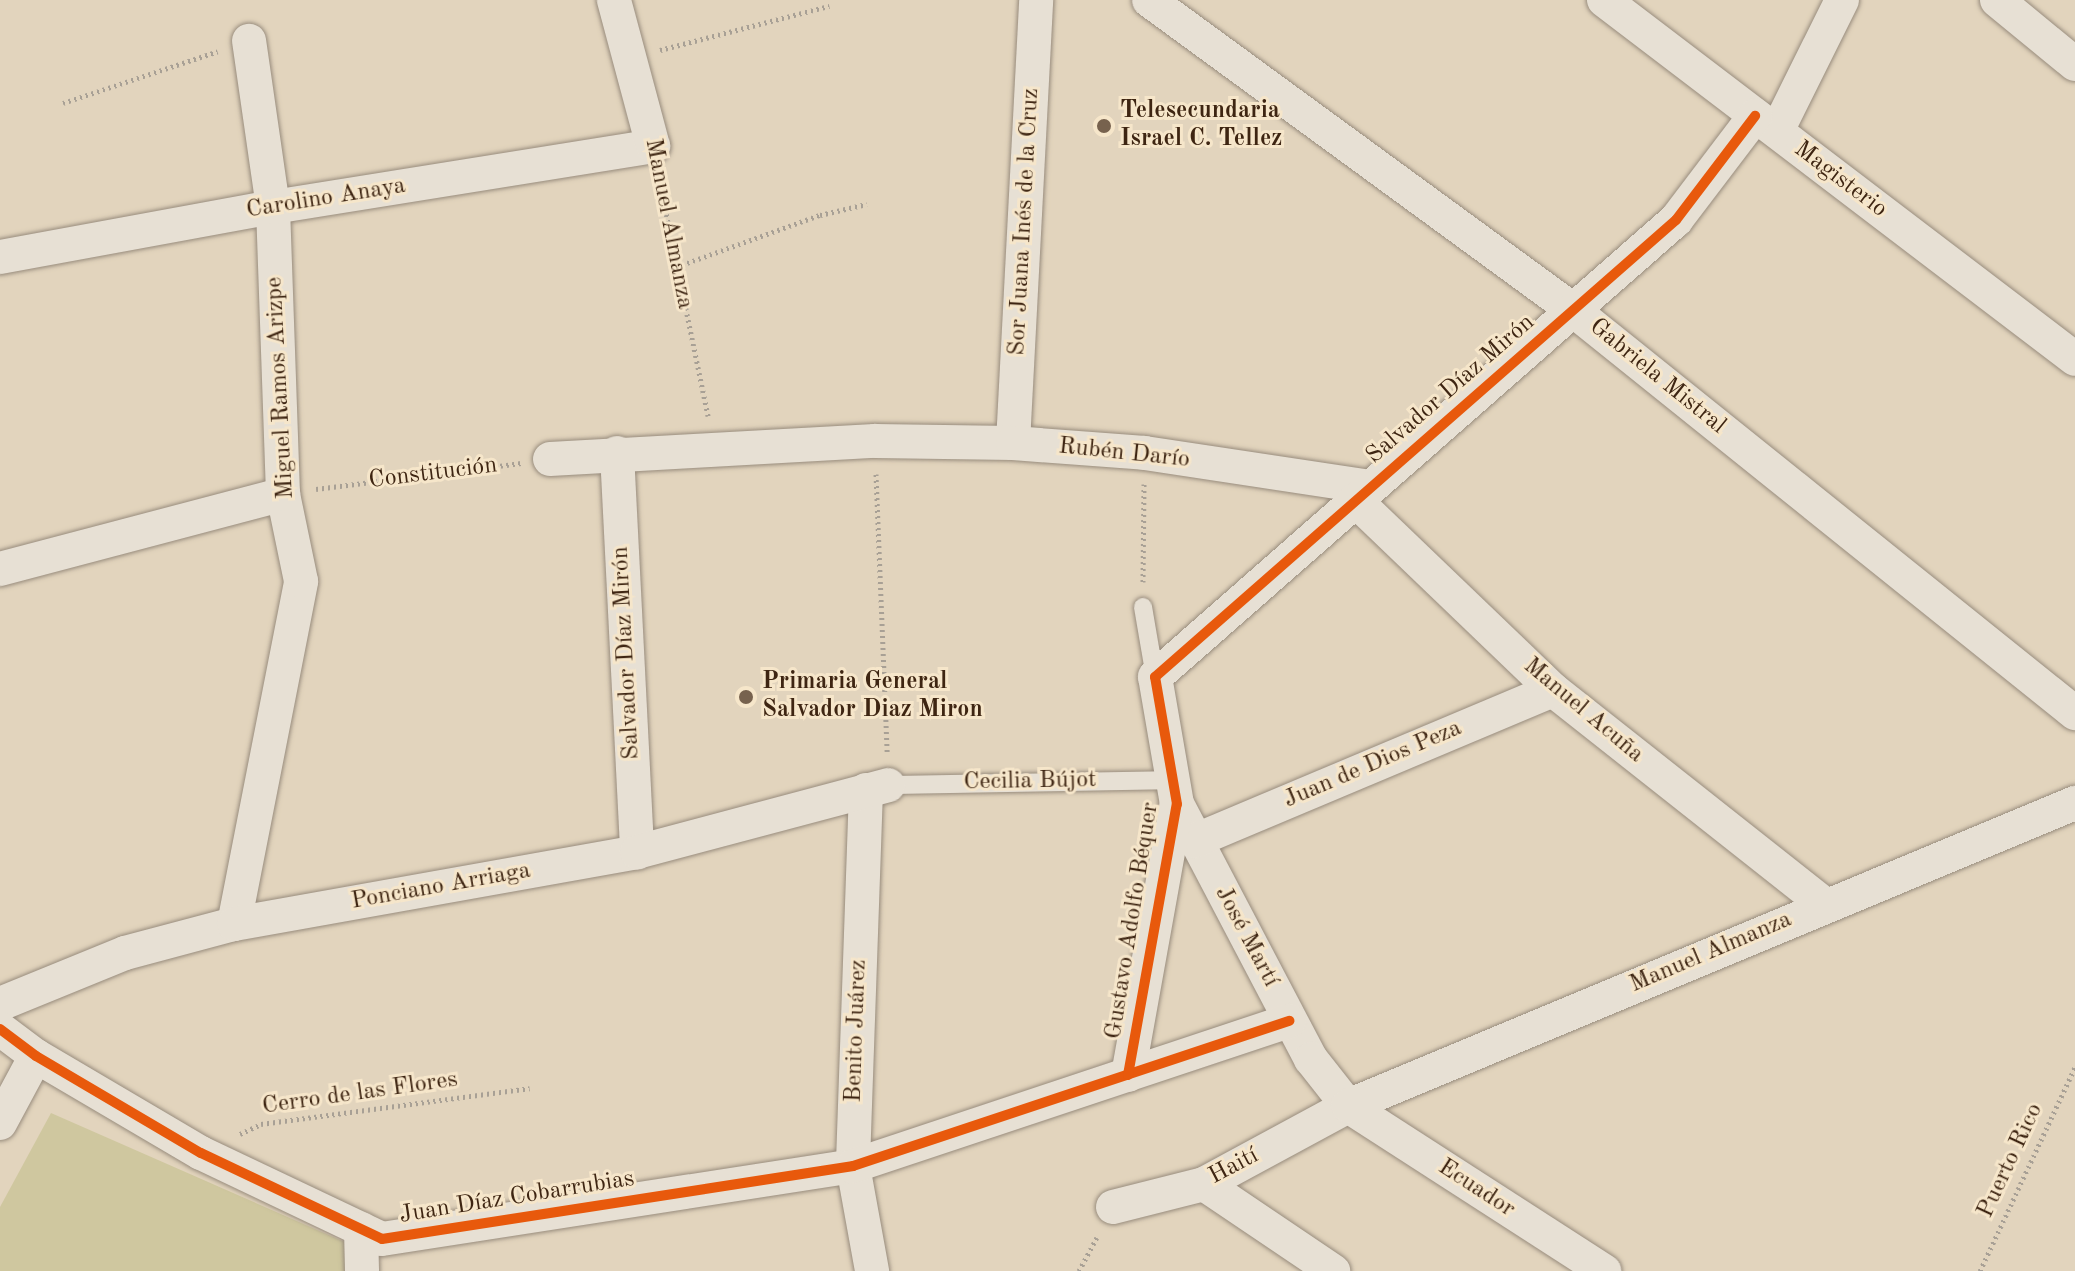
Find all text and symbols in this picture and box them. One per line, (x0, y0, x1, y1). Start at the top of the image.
street label: Sor Juana Inés de la Cruz (1004, 88, 1046, 356)
place label: Telesecundaria Israel C. Tellez (1120, 98, 1282, 154)
marker: Telesecundaria Israel C. Tellez (1095, 117, 1113, 135)
street label: Manuel Almanza (637, 136, 699, 312)
street label: Magisterio (1788, 136, 1892, 224)
street label: Carolino Anaya (244, 172, 408, 226)
street label: Miguel Ramos Arizpe (261, 276, 301, 500)
street label: Salvador Díaz Mirón (1361, 309, 1541, 471)
street label: Gabriela Mistral (1583, 313, 1731, 441)
street label: Rubén Darío (1057, 433, 1191, 475)
street label: Constitución (367, 452, 499, 496)
street label: Salvador Díaz Mirón (607, 546, 647, 760)
street label: Manuel Acuña (1517, 652, 1649, 770)
place label: Primaria General Salvador Diaz Miron (762, 669, 983, 725)
marker: Primaria General Salvador Diaz Miron (737, 688, 755, 706)
street label: Juan de Dios Peza (1280, 715, 1466, 815)
street label: Cecilia Bújot (963, 766, 1097, 798)
street label: Gustavo Adolfo Béquer (1100, 801, 1166, 1041)
street label: Ponciano Arriaga (349, 857, 533, 917)
street label: José Martí (1208, 882, 1284, 992)
street label: Manuel Almanza (1626, 906, 1796, 1000)
street label: Benito Juárez (840, 959, 874, 1103)
street label: Cerro de las Flores (260, 1066, 460, 1122)
street label: Puerto Rico (1972, 1099, 2050, 1223)
street label: Haití (1204, 1142, 1264, 1192)
street label: Ecuador (1432, 1154, 1520, 1224)
street label: Juan Díaz Cobarrubias (398, 1165, 636, 1231)

